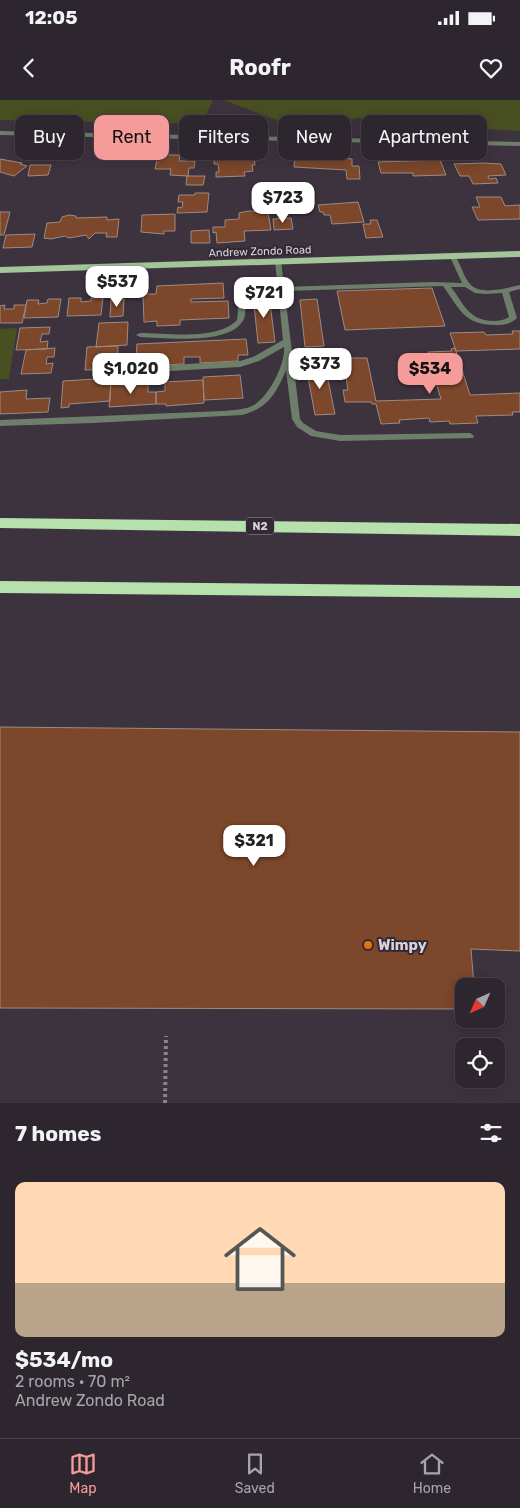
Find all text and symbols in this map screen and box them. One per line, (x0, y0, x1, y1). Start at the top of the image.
text: 12:05 (25, 6, 78, 29)
icon: back (15, 54, 43, 82)
text: Roofr (229, 54, 291, 81)
icon: heart (477, 54, 505, 82)
chip: Buy (15, 115, 84, 160)
chip: Rent (94, 115, 169, 160)
chip: Filters (179, 115, 268, 160)
chip: New (278, 115, 351, 160)
chip: Apartment (361, 115, 487, 160)
pin: $723 (253, 182, 313, 224)
text: $723 (263, 188, 303, 207)
street label: Andrew Zondo Road (208, 243, 312, 260)
pin: $537 (87, 266, 147, 308)
text: $537 (97, 272, 137, 291)
pin: $721 (234, 276, 294, 319)
text: $721 (245, 283, 283, 302)
pin: $373 (290, 348, 350, 390)
pin: $1,020 (90, 352, 172, 395)
pin: $534 (400, 352, 460, 395)
text: $373 (300, 354, 340, 373)
text: $1,020 (103, 359, 159, 378)
text: $534 (409, 359, 451, 378)
road number: N2 (246, 518, 274, 534)
pin: $321 (224, 824, 284, 867)
text: $321 (234, 831, 274, 850)
place label: Wimpy (378, 936, 427, 954)
marker: Wimpy (362, 939, 374, 951)
north arrow (455, 978, 505, 1028)
map controls (455, 978, 505, 1088)
button: locate (455, 1038, 505, 1088)
icon: filters (477, 1119, 505, 1147)
text: 7 homes (15, 1121, 101, 1146)
icon: home (215, 1214, 305, 1304)
text: $534/mo (15, 1347, 113, 1372)
text: 2 rooms · 70 m² (15, 1372, 130, 1391)
text: Andrew Zondo Road (15, 1391, 165, 1410)
tab: Map (69, 1450, 97, 1497)
tab: Saved (235, 1450, 275, 1497)
tab: Home (413, 1450, 451, 1497)

